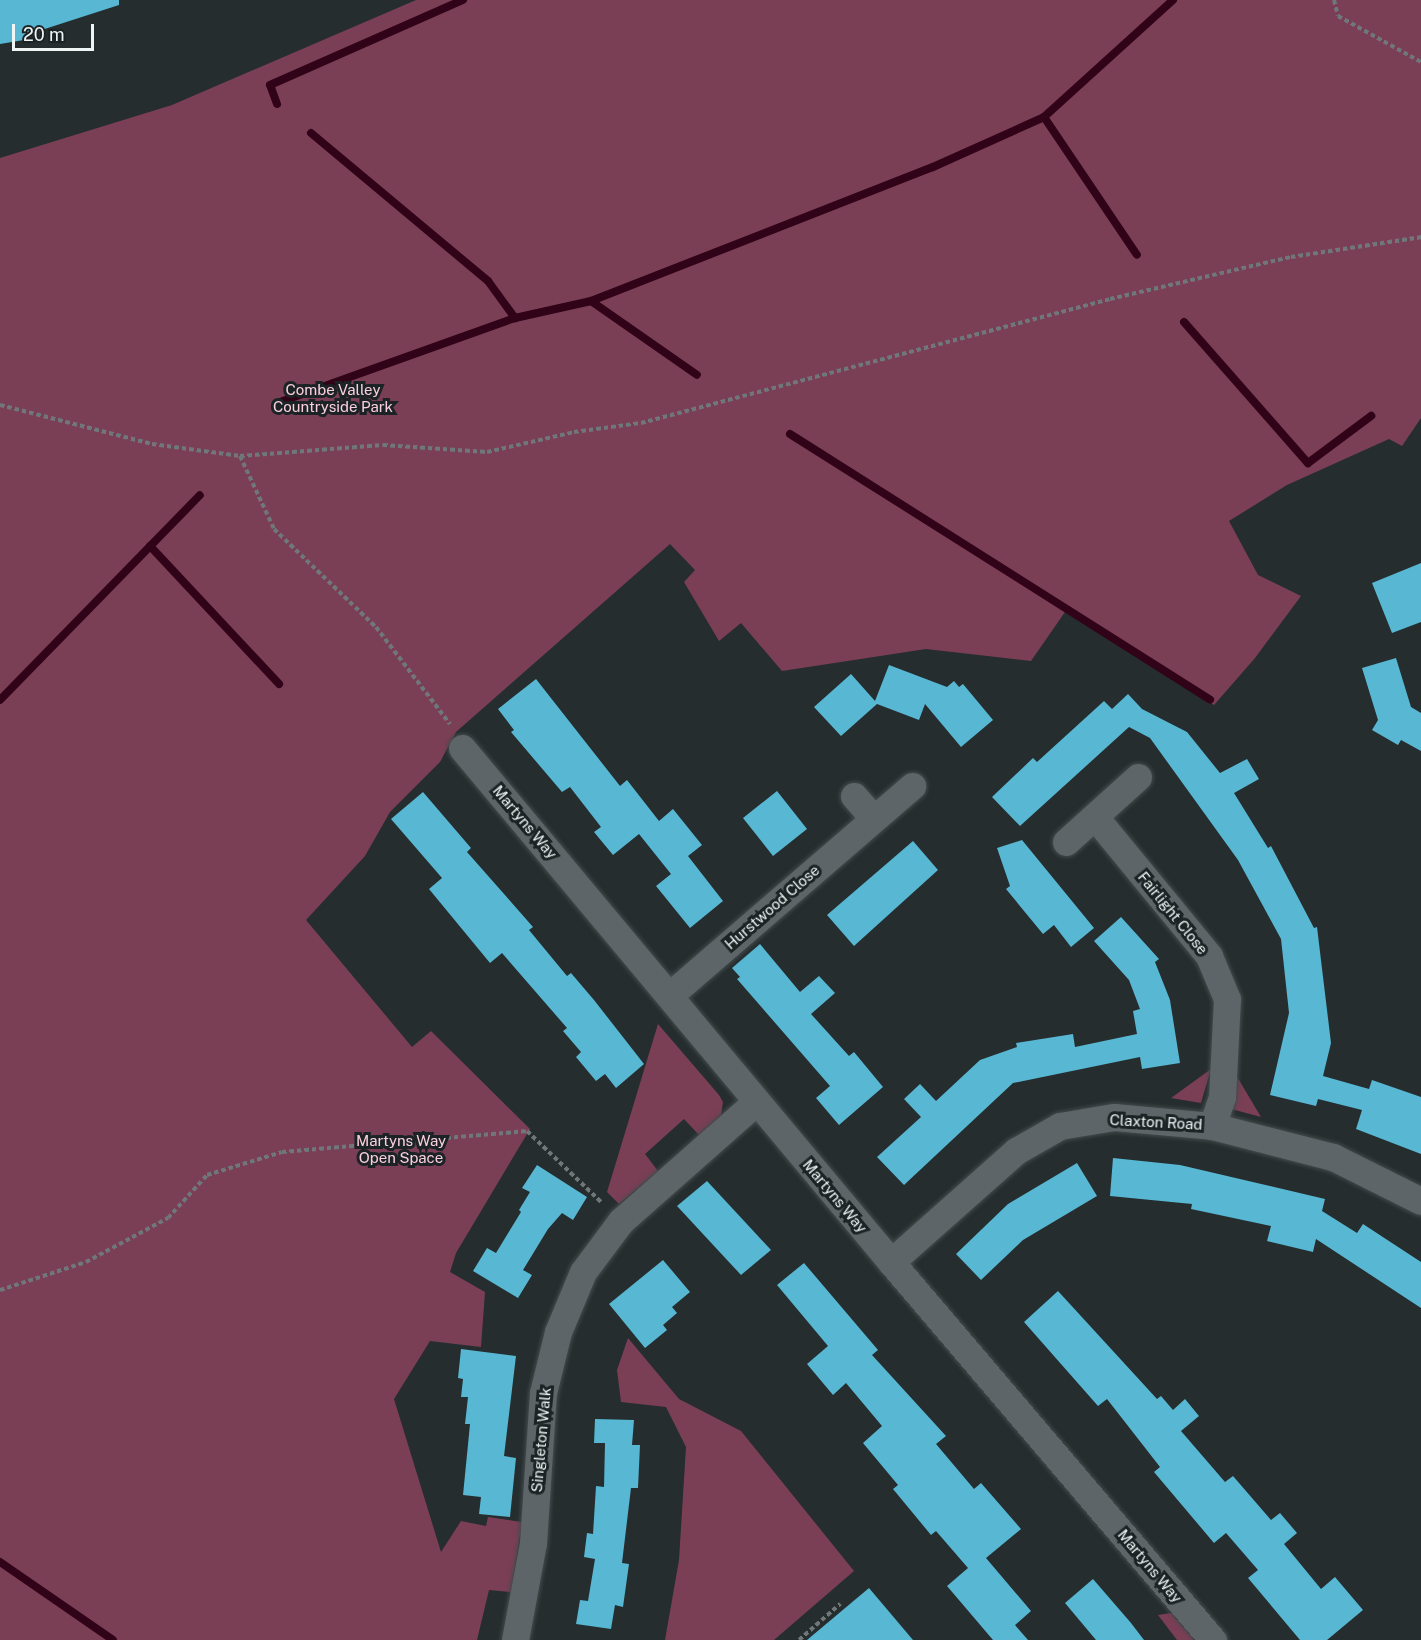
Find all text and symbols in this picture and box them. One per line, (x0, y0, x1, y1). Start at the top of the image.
scale bar (15, 12, 98, 50)
text: 20 m (23, 24, 65, 45)
park label: Combe Valley Countryside Park (273, 380, 393, 415)
street label: Martyns Way (489, 782, 561, 862)
street label: Hurstwood Close (721, 861, 823, 953)
street label: Fairlight Close (1134, 868, 1212, 958)
street label: Claxton Road (1109, 1111, 1203, 1133)
park label: Martyns Way Open Space (356, 1131, 446, 1166)
street label: Martyns Way (799, 1156, 871, 1236)
street label: Singleton Walk (527, 1387, 555, 1493)
street label: Martyns Way (1114, 1526, 1186, 1606)

